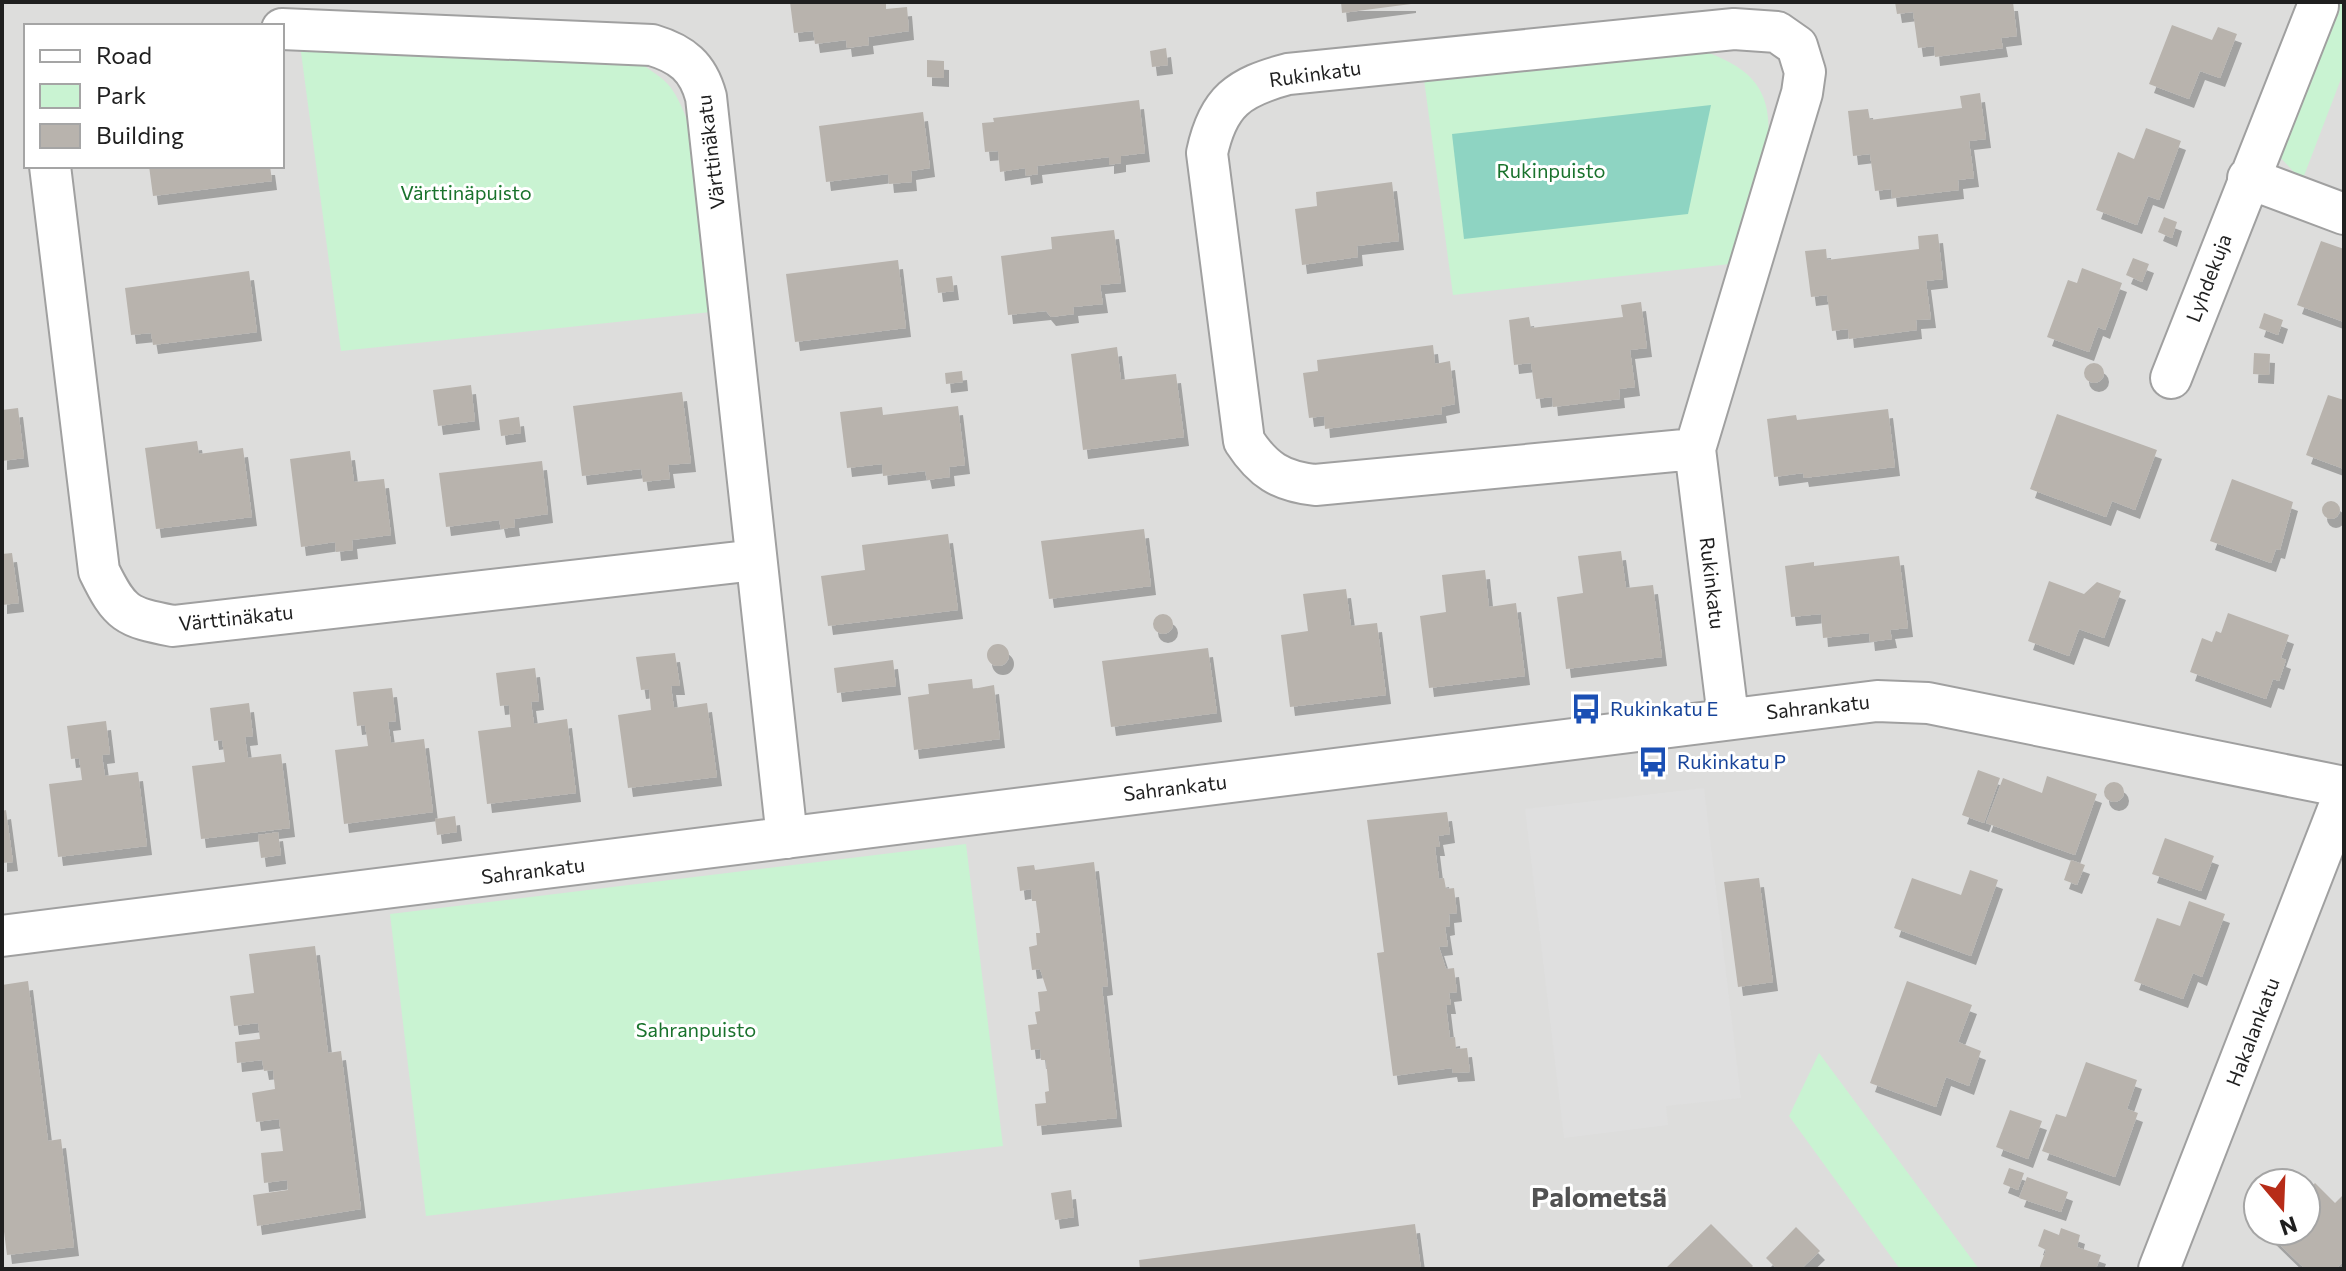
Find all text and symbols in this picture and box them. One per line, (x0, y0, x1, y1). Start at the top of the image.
legend (24, 24, 284, 168)
text: Road (96, 40, 152, 69)
street label: Rukinkatu (1267, 55, 1362, 91)
text: Park (96, 80, 146, 109)
street label: Värttinäkatu (691, 94, 729, 211)
text: Building (96, 120, 184, 149)
park label: Rukinpuisto (1496, 158, 1606, 182)
park label: Värttinäpuisto (400, 180, 532, 204)
street label: Lyhdekuja (2180, 230, 2236, 325)
street label: Rukinkatu (1695, 535, 1731, 630)
street label: Värttinäkatu (177, 599, 294, 635)
street label: Sahrankatu (1765, 689, 1871, 723)
bus stop icon: Rukinkatu E (1569, 692, 1603, 726)
place label: Rukinkatu E (1610, 696, 1718, 720)
bus stop icon: Rukinkatu P (1636, 745, 1670, 779)
place label: Rukinkatu P (1677, 749, 1786, 773)
street label: Sahrankatu (1122, 769, 1228, 805)
street label: Sahrankatu (480, 852, 586, 888)
street label: Hakalankatu (2220, 974, 2284, 1089)
park label: Sahranpuisto (636, 1017, 756, 1041)
north arrow (2242, 1167, 2322, 1247)
district label: Palometsä (1531, 1179, 1667, 1213)
text: N (2276, 1211, 2301, 1242)

